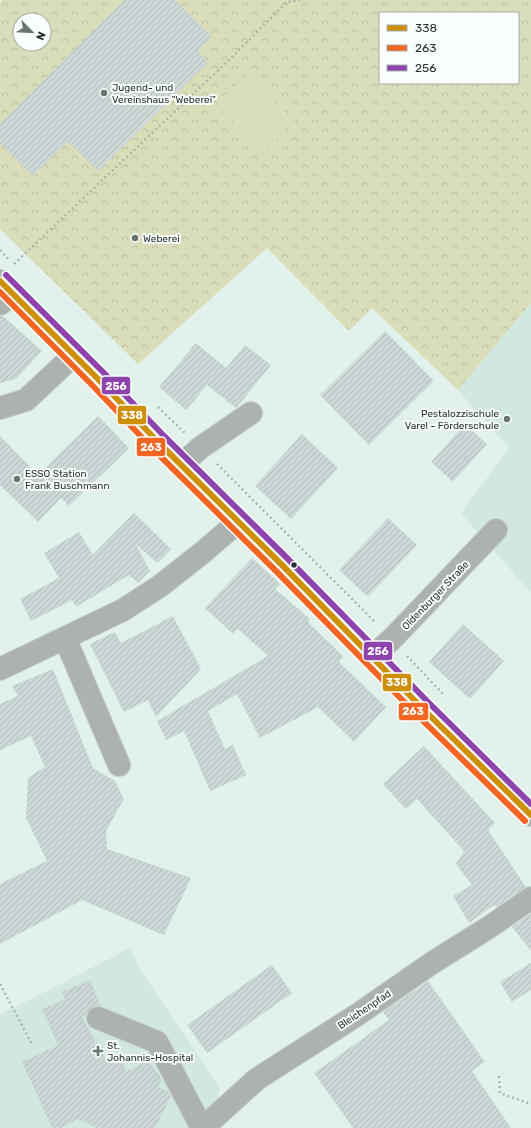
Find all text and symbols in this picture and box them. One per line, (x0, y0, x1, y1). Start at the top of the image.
north arrow (12, 12, 52, 52)
legend (379, 12, 519, 84)
text: 338 (415, 21, 437, 35)
text: N (33, 30, 48, 42)
text: 263 (415, 41, 437, 55)
text: 256 (415, 61, 436, 75)
place label: Jugend- und Vereinshaus "Weberei" (112, 82, 216, 106)
marker: Jugend- und Vereinshaus "Weberei" (99, 88, 109, 98)
marker: Weberei (130, 233, 140, 243)
place label: Weberei (143, 233, 180, 245)
line badge: 256 (101, 376, 131, 395)
text: 256 (105, 380, 127, 393)
line badge: 338 (117, 405, 147, 425)
place label: Pestalozzischule Varel - Förderschule (405, 408, 499, 432)
text: 338 (121, 409, 143, 422)
marker: Pestalozzischule Varel - Förderschule (502, 414, 512, 424)
line badge: 263 (136, 437, 166, 457)
text: 263 (140, 441, 162, 454)
place label: ESSO Station Frank Buschmann (25, 468, 109, 492)
marker: ESSO Station Frank Buschmann (12, 474, 22, 484)
street label: Oldenburger Straße (400, 559, 472, 633)
unlabelled marker (289, 560, 299, 570)
line badge: 256 (363, 641, 393, 661)
text: 256 (367, 645, 389, 658)
line badge: 338 (382, 673, 412, 692)
text: 338 (386, 676, 408, 689)
line badge: 263 (398, 702, 429, 721)
text: 263 (402, 705, 424, 718)
street label: Bleichenpfad (336, 988, 393, 1032)
place label: St. Johannis-Hospital (107, 1040, 193, 1064)
marker: St. Johannis-Hospital (92, 1045, 104, 1057)

